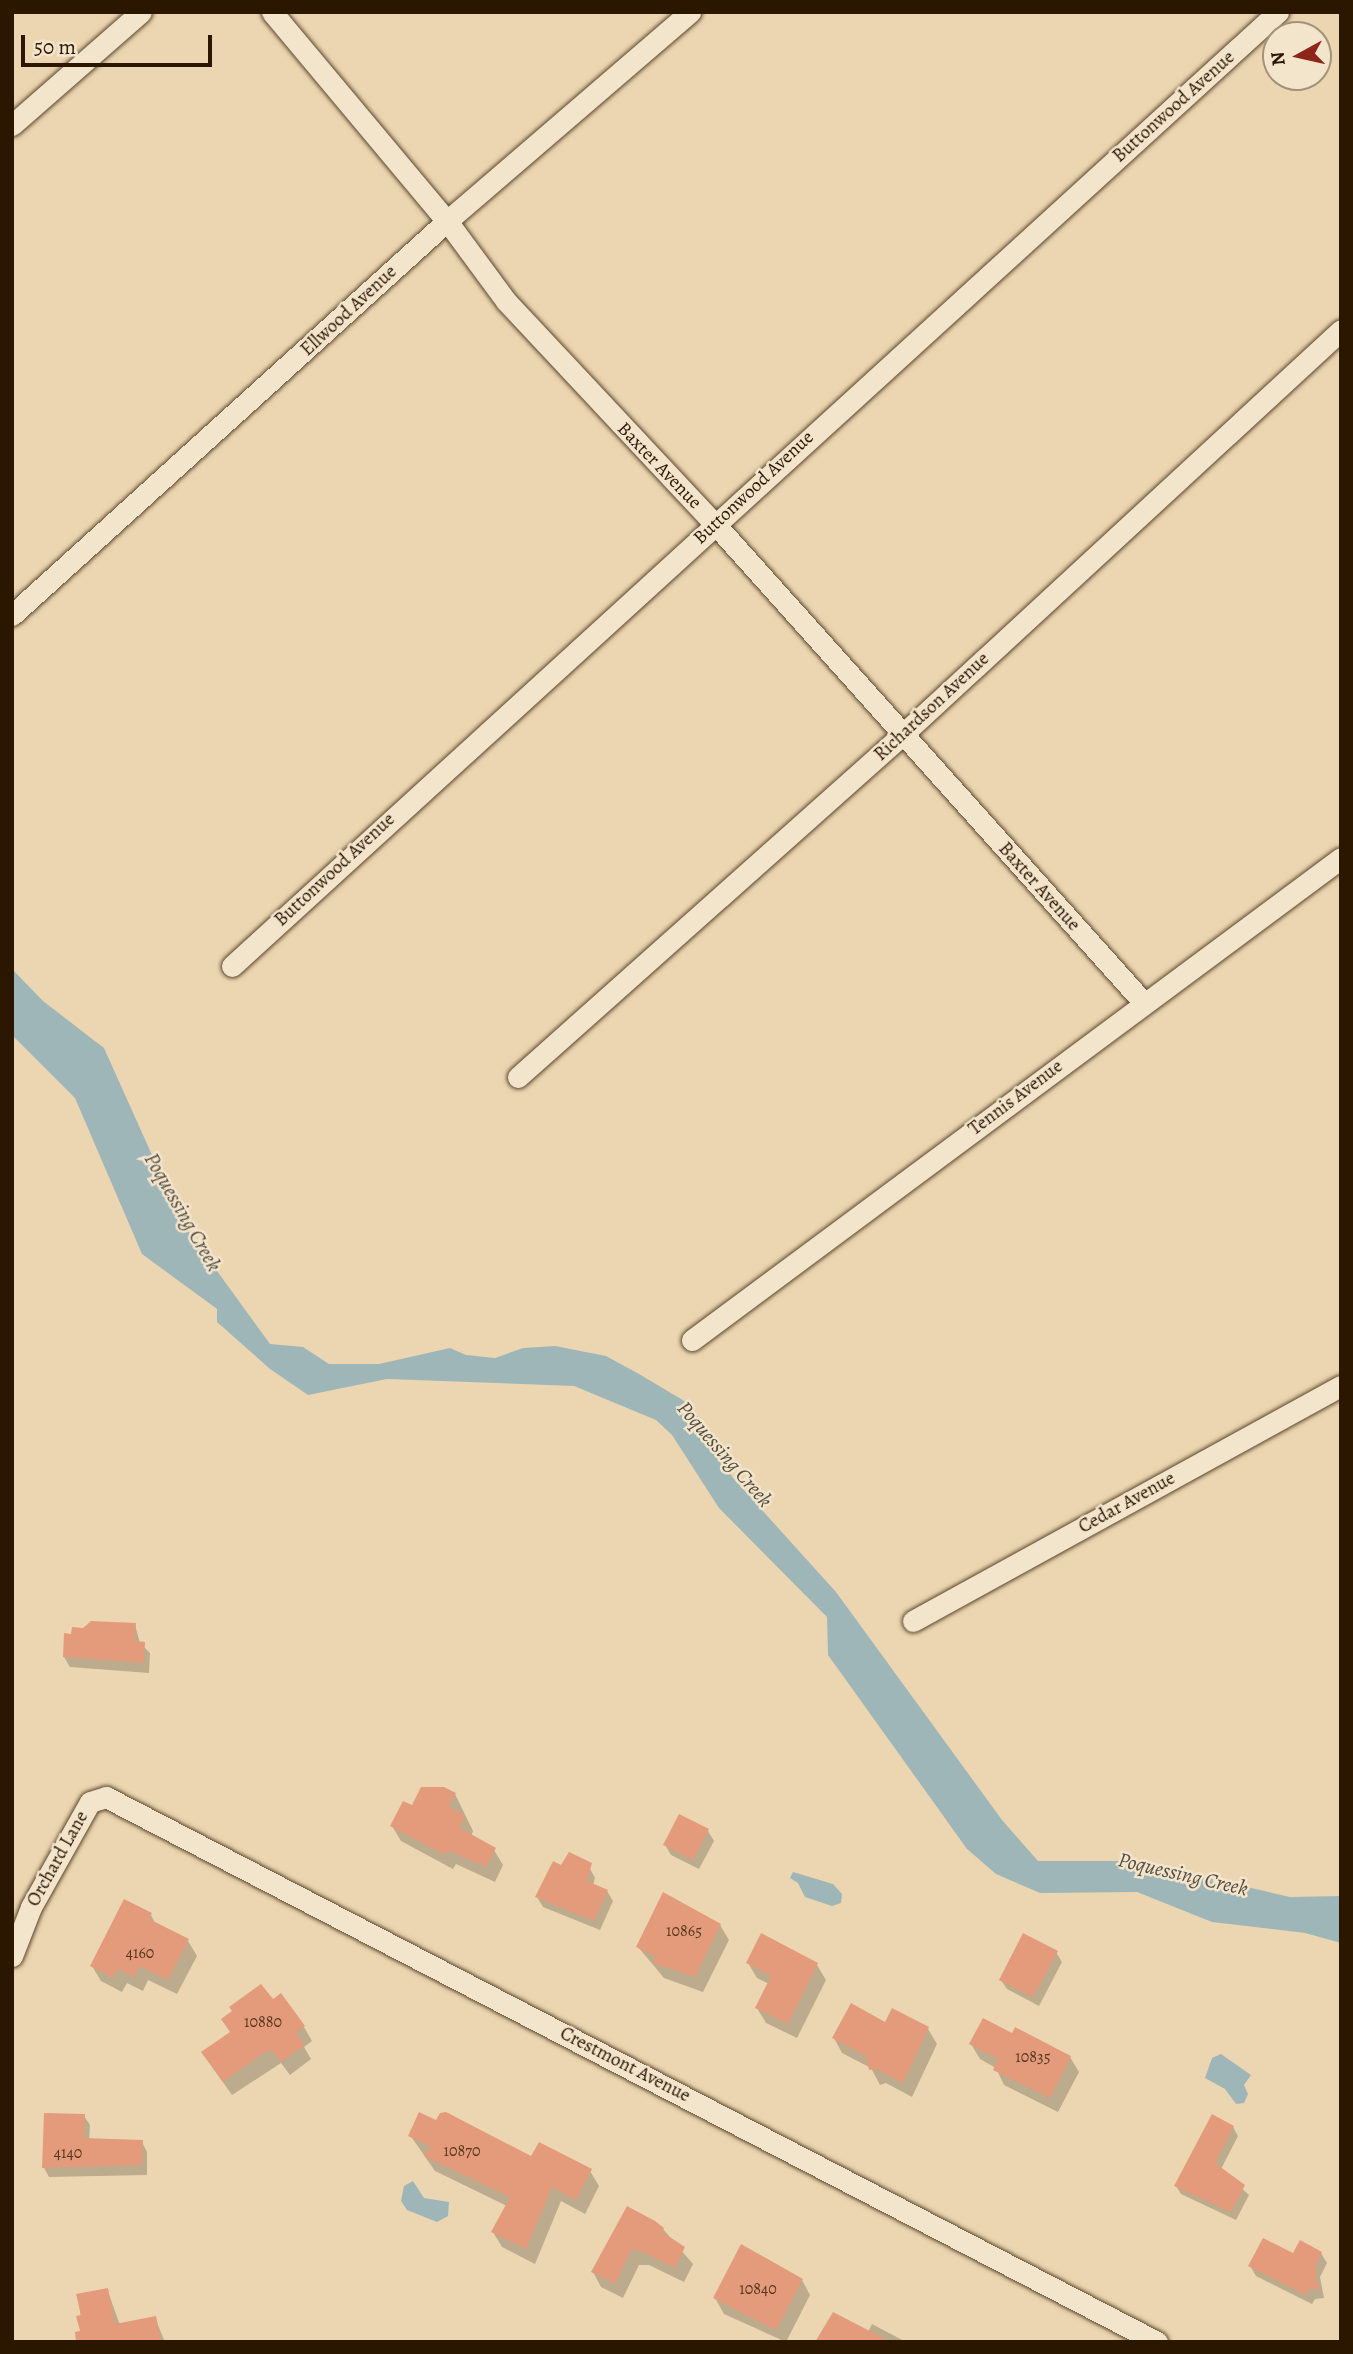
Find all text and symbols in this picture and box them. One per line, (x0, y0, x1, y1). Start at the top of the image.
scale bar (24, 21, 215, 65)
north arrow (1262, 21, 1332, 91)
text: 50 m (34, 33, 76, 61)
street label: Buttonwood Avenue (1108, 46, 1240, 168)
text: N (1264, 50, 1292, 67)
street label: Ellwood Avenue (296, 261, 402, 361)
street label: Baxter Avenue (612, 418, 706, 514)
street label: Buttonwood Avenue (689, 426, 819, 550)
street label: Richardson Avenue (870, 648, 994, 766)
street label: Buttonwood Avenue (270, 808, 400, 932)
street label: Baxter Avenue (993, 838, 1085, 936)
street label: Tennis Avenue (964, 1055, 1068, 1141)
water label: Poquessing Creek (139, 1148, 227, 1276)
water label: Poquessing Creek (672, 1396, 778, 1512)
street label: Cedar Avenue (1075, 1467, 1179, 1539)
street label: Orchard Lane (22, 1807, 94, 1911)
water label: Poquessing Creek (1116, 1847, 1250, 1901)
house number: 10865 (666, 1921, 702, 1941)
house number: 4160 (126, 1943, 154, 1963)
house number: 10880 (244, 2012, 282, 2032)
street label: Crestmont Avenue (556, 2022, 694, 2108)
house number: 10835 (1015, 2047, 1051, 2067)
house number: 10870 (443, 2141, 481, 2161)
house number: 4140 (54, 2143, 82, 2163)
house number: 10840 (739, 2279, 777, 2299)

